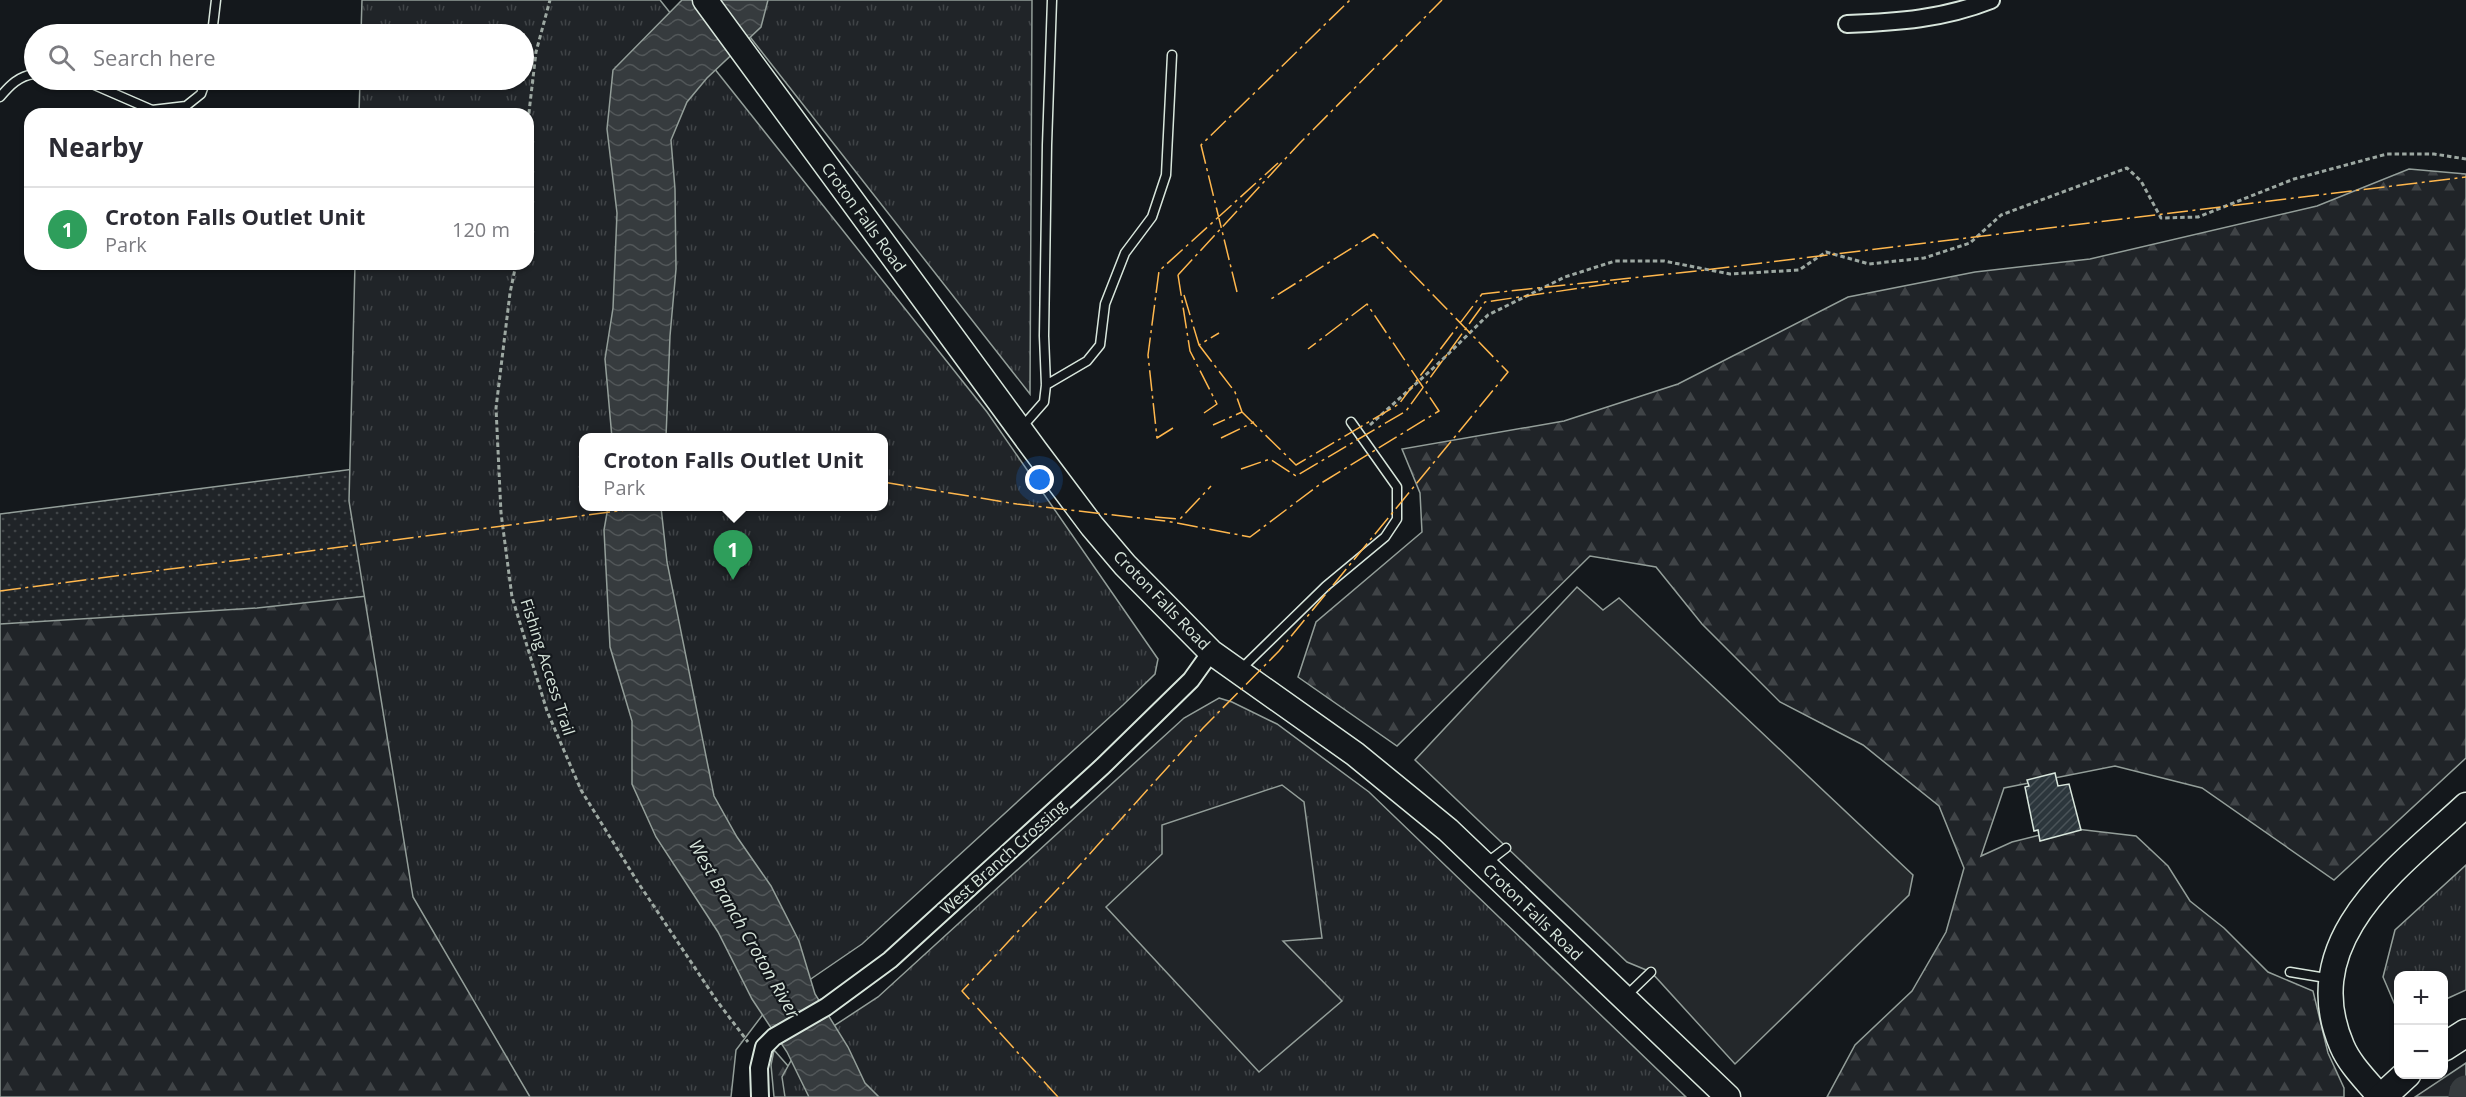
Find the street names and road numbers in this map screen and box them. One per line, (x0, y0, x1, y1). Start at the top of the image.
street label: Croton Falls Road (817, 158, 911, 276)
street label: Croton Falls Road (1109, 545, 1215, 655)
street label: Fishing Access Trail (516, 596, 580, 738)
street label: West Branch Crossing (935, 794, 1071, 920)
street label: Croton Falls Road (1478, 859, 1588, 965)

